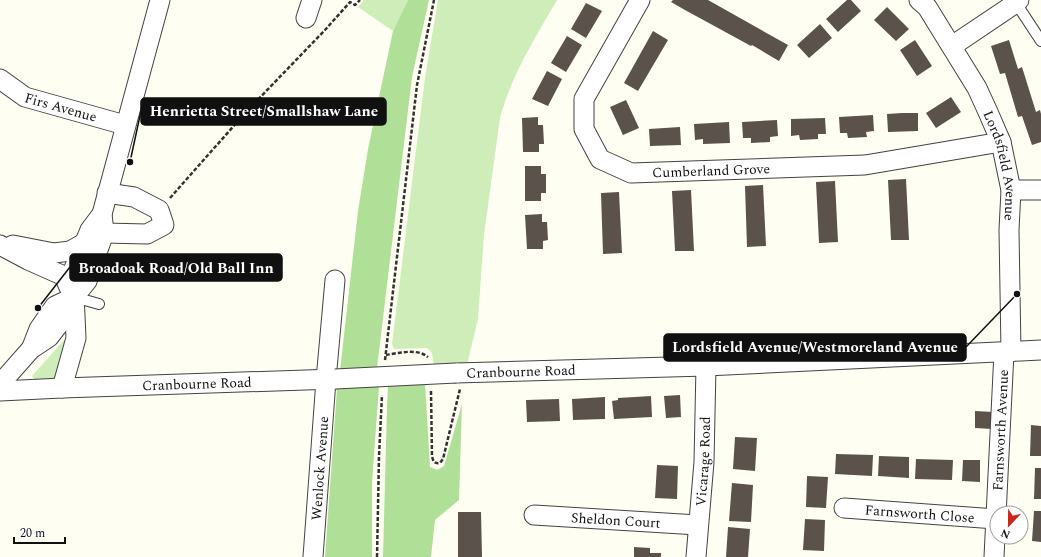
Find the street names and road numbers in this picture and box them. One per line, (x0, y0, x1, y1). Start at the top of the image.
street label: Firs Avenue (22, 87, 100, 127)
street label: Lordsfield Avenue (978, 107, 1022, 222)
street label: Cumberland Grove (652, 158, 771, 183)
street label: Cranbourne Road (466, 359, 576, 383)
street label: Farnsworth Avenue (987, 369, 1014, 491)
street label: Cranbourne Road (142, 371, 252, 396)
street label: Wenlock Avenue (305, 415, 334, 521)
street label: Vicarage Road (690, 416, 715, 507)
street label: Farnsworth Close (864, 499, 976, 528)
street label: Sheldon Court (570, 507, 661, 533)

